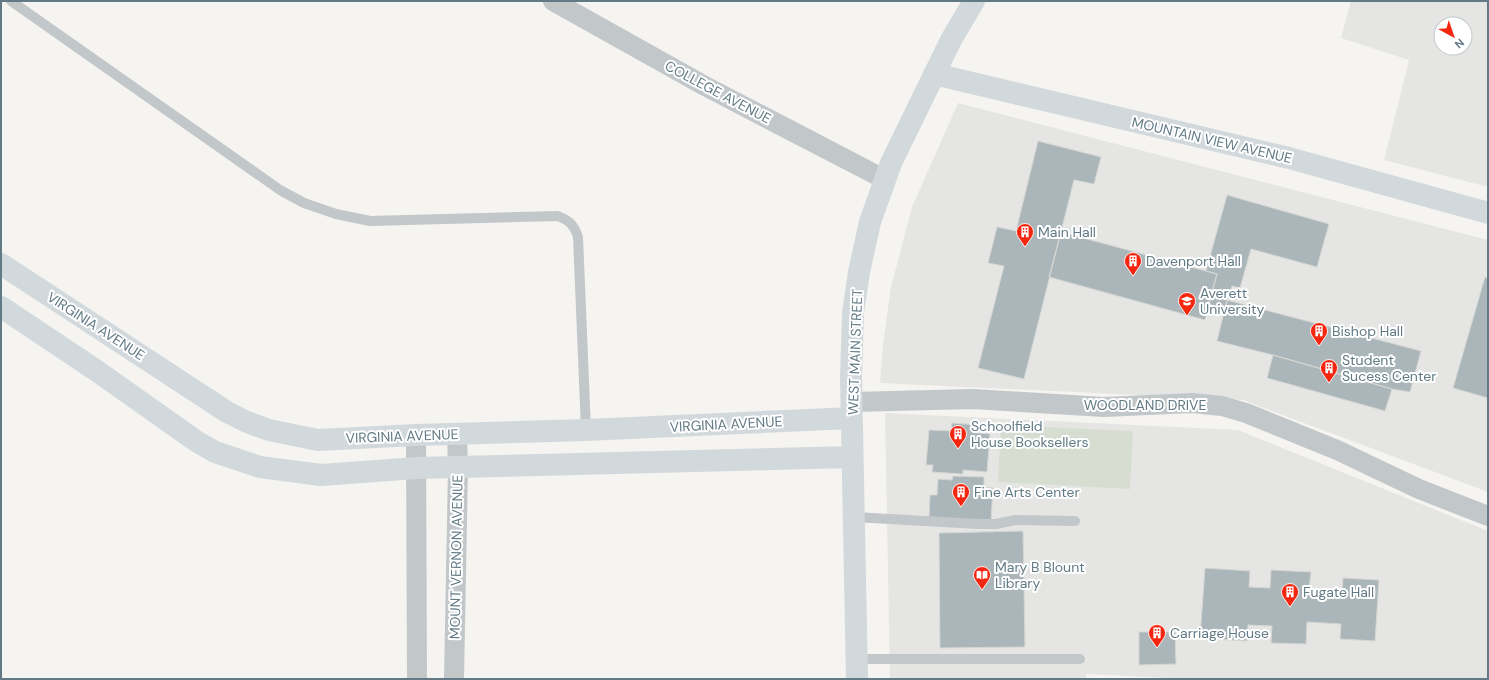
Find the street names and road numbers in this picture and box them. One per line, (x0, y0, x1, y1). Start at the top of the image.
street label: COLLEGE AVENUE (662, 56, 774, 128)
street label: MOUNTAIN VIEW AVENUE (1130, 113, 1294, 167)
street label: VIRGINIA AVENUE (44, 288, 148, 364)
street label: WEST MAIN STREET (844, 288, 866, 415)
street label: WOODLAND DRIVE (1084, 396, 1206, 414)
street label: VIRGINIA AVENUE (669, 412, 783, 436)
street label: VIRGINIA AVENUE (345, 425, 459, 447)
street label: MOUNT VERNON AVENUE (446, 475, 466, 639)

